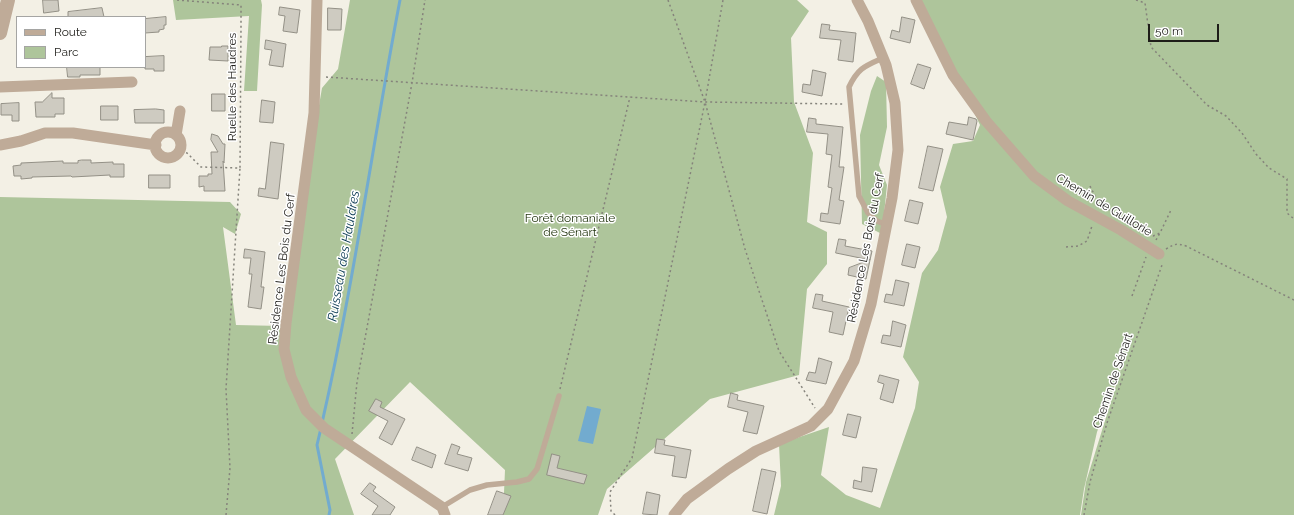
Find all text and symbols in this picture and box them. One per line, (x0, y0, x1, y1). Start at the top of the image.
legend (16, 16, 146, 68)
scale bar (1150, 16, 1221, 42)
text: 50 m (1155, 24, 1183, 38)
text: Route (54, 25, 87, 39)
street label: Ruelle des Haudres (225, 33, 239, 141)
text: Parc (54, 45, 79, 59)
street label: Chemin de Guillorie (1053, 171, 1155, 239)
street label: Résidence Les Bois du Cerf (844, 172, 888, 324)
water label: Ruisseau des Hauldres (325, 189, 363, 323)
street label: Résidence Les Bois du Cerf (266, 193, 298, 345)
park label: Forêt domaniale de Sénart (525, 211, 615, 239)
street label: Chemin de Sénart (1090, 332, 1136, 430)

